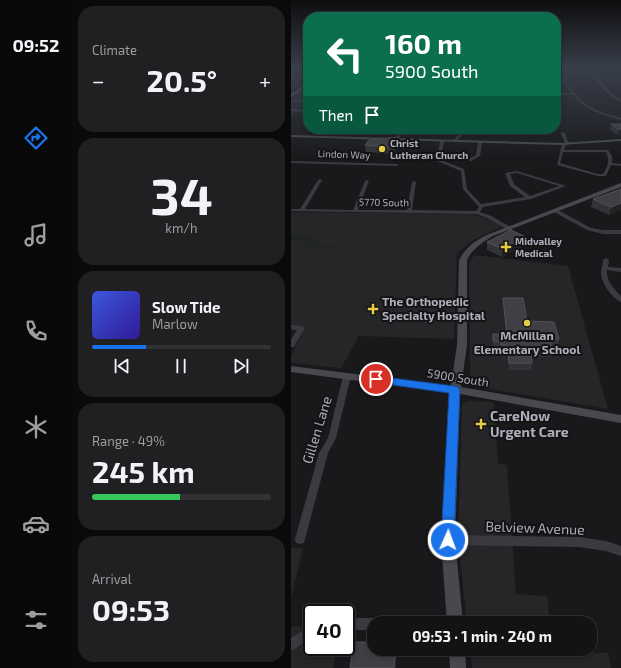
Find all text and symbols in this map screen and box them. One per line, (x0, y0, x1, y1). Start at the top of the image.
text: 160 m (385, 26, 462, 60)
icon: left (319, 28, 371, 80)
text: 09:52 (13, 34, 60, 56)
text: Climate (92, 42, 137, 58)
text: 5900 South (385, 60, 479, 82)
text: 20.5° (147, 62, 217, 98)
text: − (92, 67, 105, 93)
text: + (259, 67, 271, 93)
icon: arrive (361, 104, 383, 126)
text: Then (319, 106, 353, 124)
icon: directions (22, 124, 50, 152)
place label: Christ Lutheran Church (390, 137, 468, 161)
marker: Christ Lutheran Church (377, 144, 387, 154)
street label: Lindon Way (317, 147, 371, 161)
text: 34 (150, 163, 213, 225)
street label: 5770 South (359, 196, 410, 208)
text: km/h (165, 220, 198, 236)
icon: music (22, 221, 50, 249)
place label: Midvalley Medical (515, 235, 562, 259)
marker: Midvalley Medical (500, 241, 512, 253)
place label: The Orthopedic Specialty Hospital (382, 294, 485, 323)
text: Slow Tide (152, 298, 220, 316)
marker: The Orthopedic Specialty Hospital (367, 303, 379, 315)
text: Marlow (152, 316, 198, 332)
icon: phone (22, 317, 50, 345)
marker: McMillan Elementary School (522, 318, 532, 328)
place label: McMillan Elementary School (474, 328, 580, 357)
icon: previous (111, 355, 133, 377)
icon: pause (170, 355, 192, 377)
icon: next (230, 355, 252, 377)
pin (359, 362, 393, 396)
street label: 5900 South (426, 365, 490, 389)
icon: arrive (365, 368, 387, 390)
street label: Gillen Lane (298, 394, 335, 466)
place label: CareNow Urgent Care (490, 407, 569, 440)
icon: climate (22, 413, 50, 441)
marker: CareNow Urgent Care (475, 418, 487, 430)
text: Range · 49% (92, 433, 165, 449)
text: 245 km (92, 453, 195, 489)
icon: car (22, 510, 50, 538)
street label: Belview Avenue (485, 517, 585, 538)
position arrow (427, 519, 469, 561)
text: Arrival (92, 571, 132, 587)
text: 09:53 (92, 591, 170, 627)
speed limit sign: 40 (303, 604, 355, 656)
icon: filters (22, 606, 50, 634)
text: 09:53 · 1 min · 240 m (412, 627, 552, 645)

